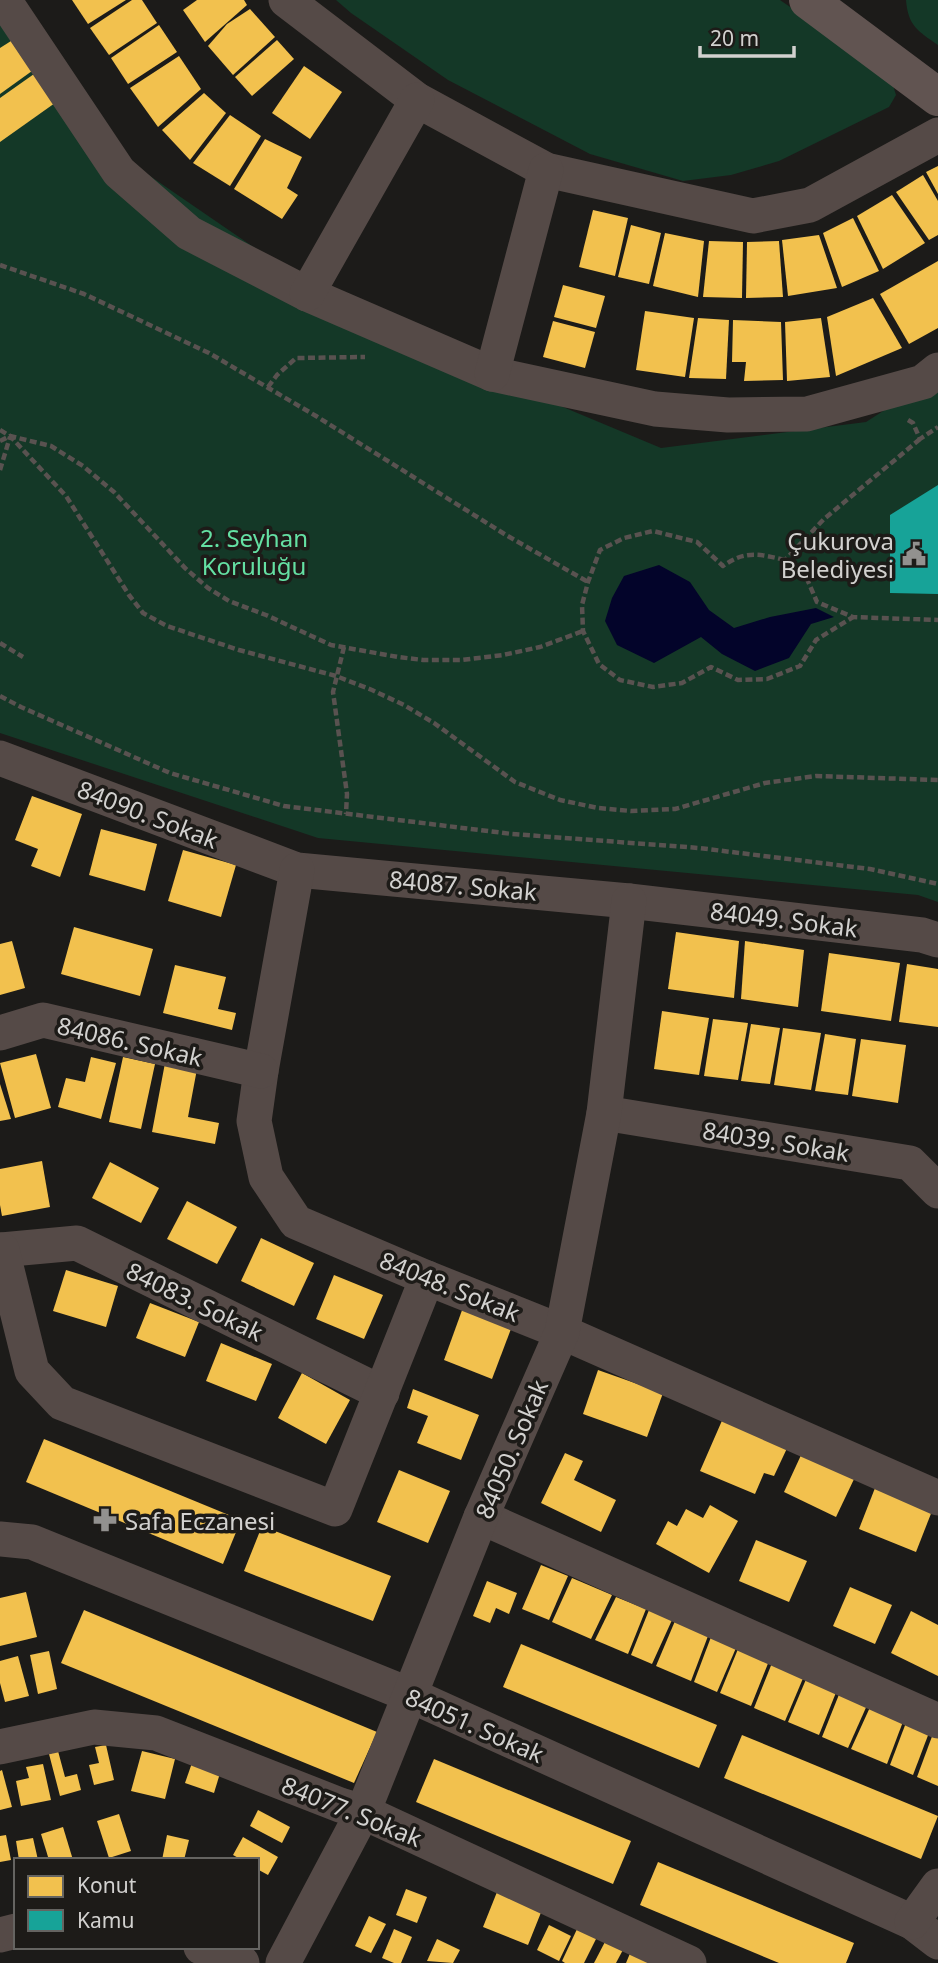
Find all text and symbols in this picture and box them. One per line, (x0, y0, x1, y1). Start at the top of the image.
scale bar (700, 14, 794, 58)
text: 20 m (710, 24, 759, 52)
park label: 2. Seyhan Koruluğu (200, 521, 308, 582)
place label: Çukurova Belediyesi (781, 524, 894, 585)
public building icon: Çukurova Belediyesi (900, 540, 928, 568)
street label: 84090. Sokak (73, 772, 223, 856)
street label: 84087. Sokak (388, 862, 538, 908)
street label: 84049. Sokak (708, 894, 860, 944)
street label: 84086. Sokak (54, 1008, 206, 1074)
street label: 84039. Sokak (700, 1113, 852, 1169)
street label: 84048. Sokak (375, 1243, 525, 1329)
street label: 84083. Sokak (121, 1254, 269, 1348)
street label: 84050. Sokak (467, 1374, 555, 1524)
place label: Safa Eczanesi (125, 1504, 275, 1537)
pharmacy icon: Safa Eczanesi (91, 1506, 119, 1534)
street label: 84051. Sokak (401, 1680, 550, 1770)
street label: 84077. Sokak (277, 1768, 427, 1854)
legend (14, 1858, 259, 1949)
text: Konut (77, 1871, 137, 1899)
text: Kamu (77, 1906, 134, 1934)

